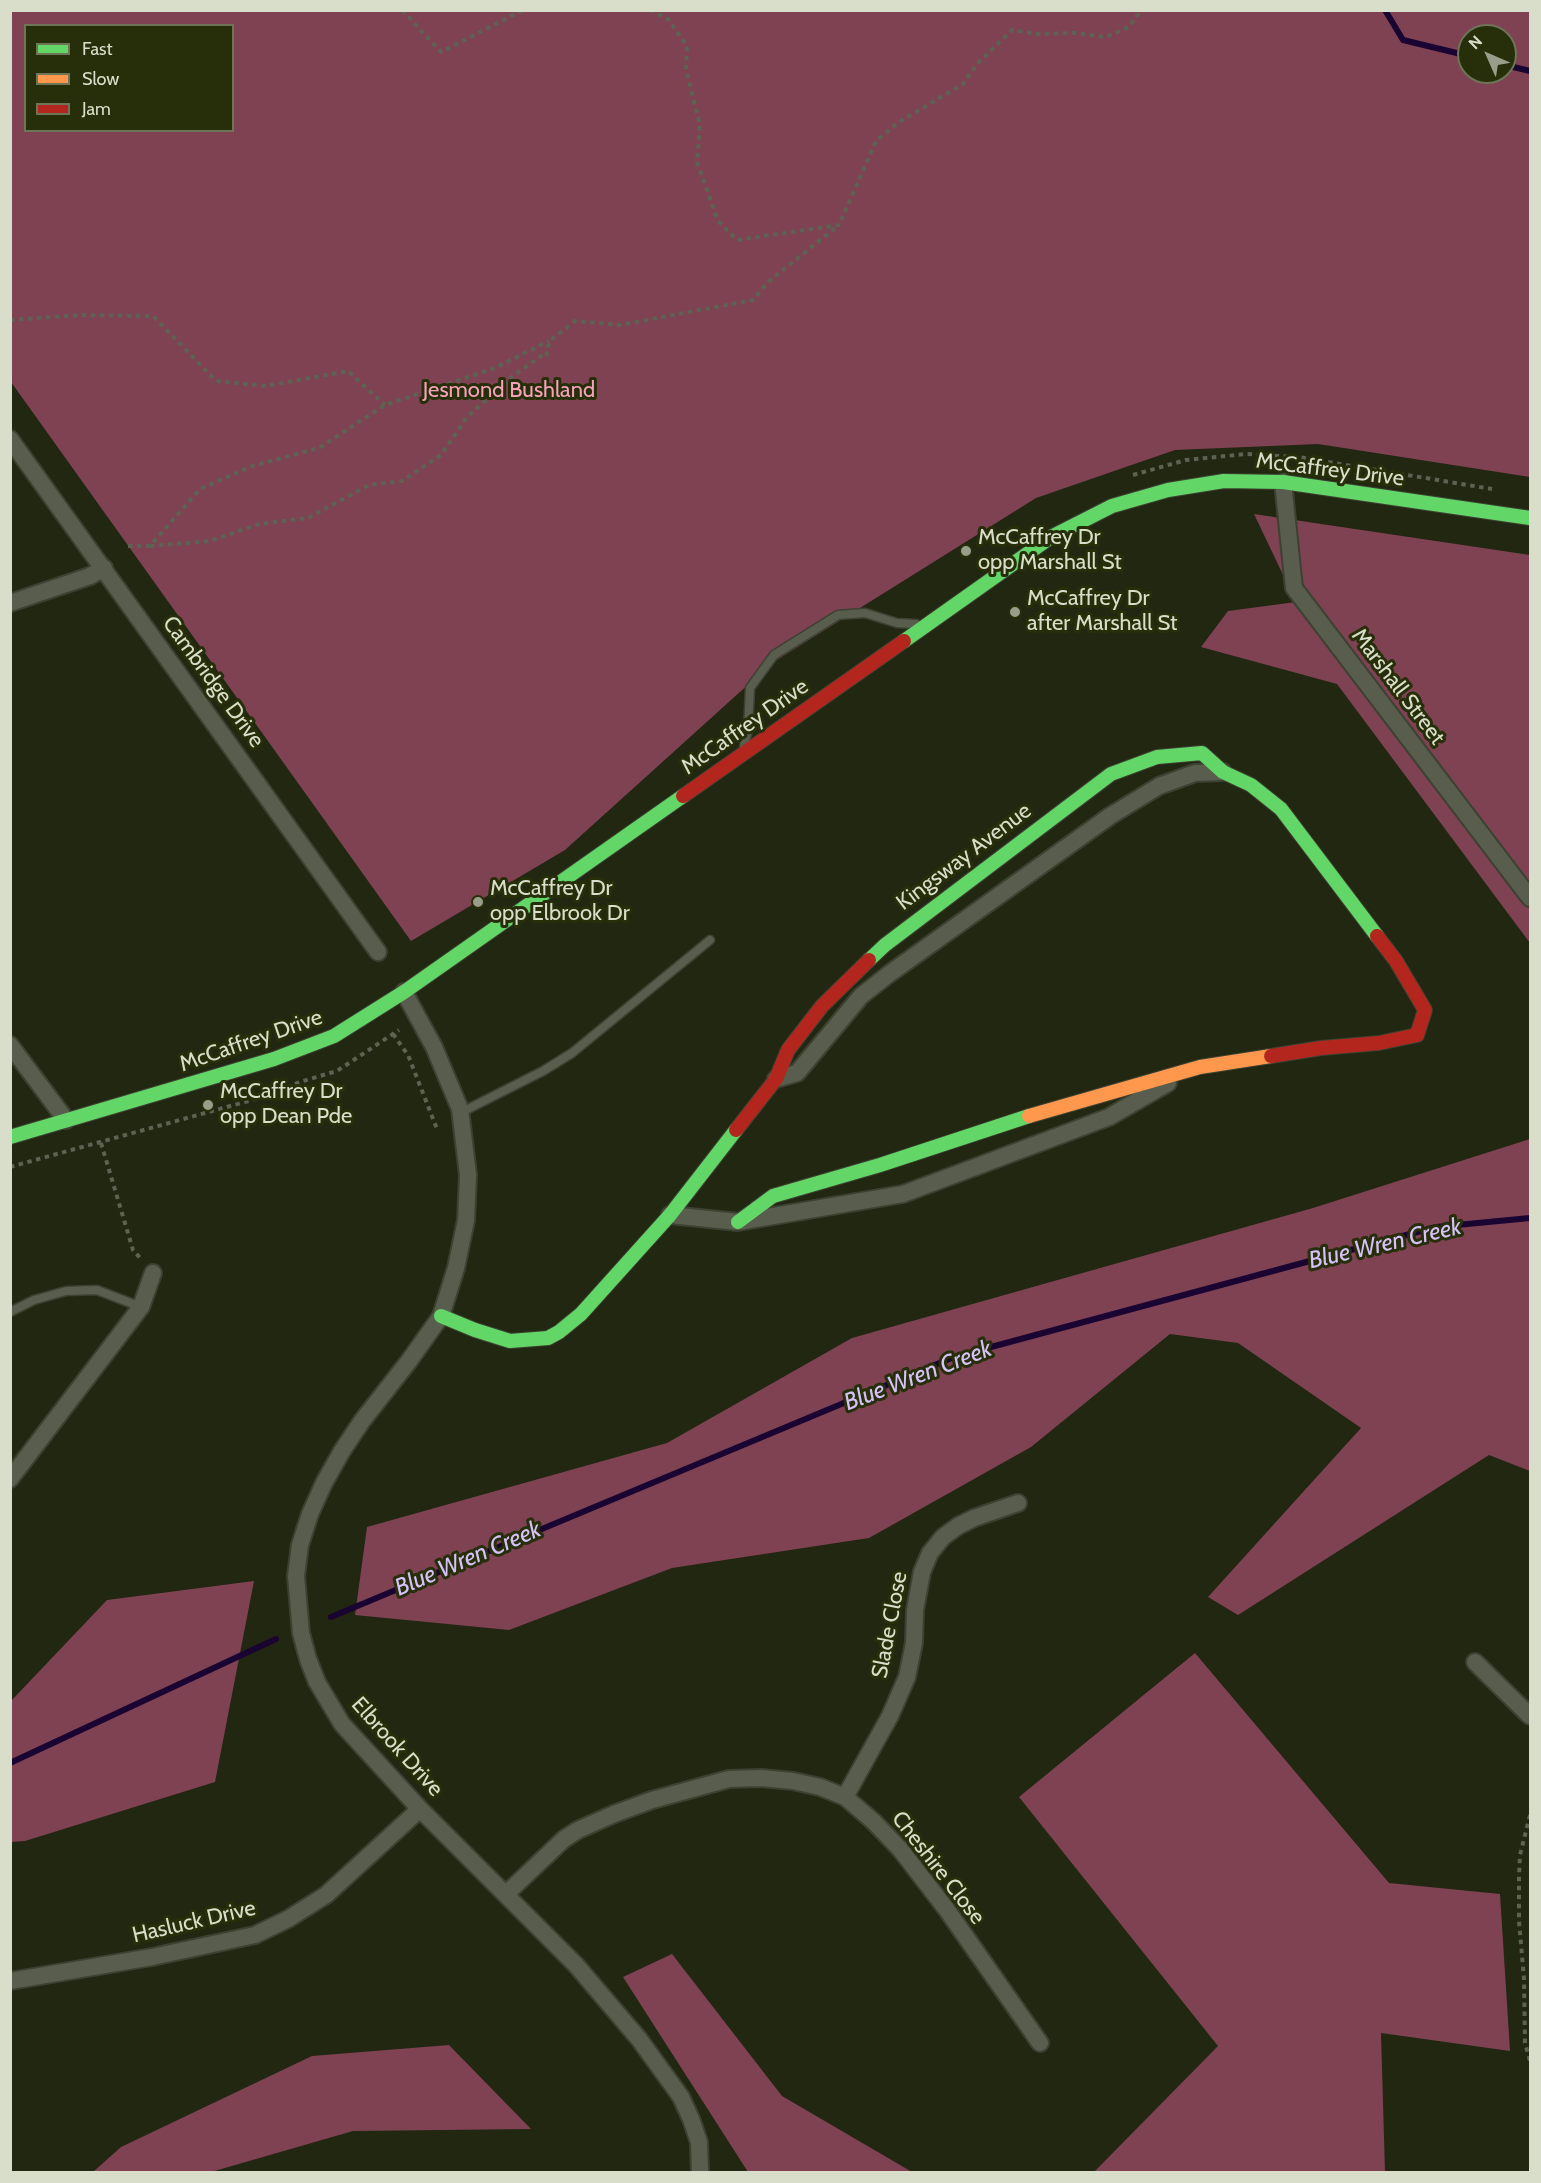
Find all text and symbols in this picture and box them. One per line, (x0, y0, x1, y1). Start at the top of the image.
legend (24, 24, 234, 132)
north arrow (1457, 24, 1517, 84)
text: N (1465, 32, 1486, 53)
text: Fast (82, 38, 113, 60)
text: Slow (82, 68, 119, 90)
text: Jam (82, 98, 111, 120)
park label: Jesmond Bushland (423, 378, 595, 404)
street label: McCaffrey Drive (1254, 448, 1406, 492)
place label: McCaffrey Dr opp Marshall St (978, 525, 1122, 576)
marker: McCaffrey Dr opp Marshall St (959, 544, 973, 558)
place label: McCaffrey Dr after Marshall St (1027, 586, 1177, 638)
marker: McCaffrey Dr after Marshall St (1008, 605, 1022, 619)
street label: Cambridge Drive (156, 611, 270, 753)
street label: Marshall Street (1346, 624, 1450, 750)
street label: McCaffrey Drive (676, 673, 814, 781)
street label: Kingsway Avenue (891, 798, 1037, 916)
place label: McCaffrey Dr opp Elbrook Dr (490, 876, 630, 927)
marker: McCaffrey Dr opp Elbrook Dr (471, 895, 485, 909)
street label: McCaffrey Drive (176, 1004, 326, 1078)
place label: McCaffrey Dr opp Dean Pde (220, 1079, 352, 1130)
marker: McCaffrey Dr opp Dean Pde (201, 1098, 215, 1112)
water label: Blue Wren Creek (1306, 1212, 1464, 1276)
water label: Blue Wren Creek (840, 1335, 996, 1417)
water label: Blue Wren Creek (391, 1515, 545, 1603)
street label: Slade Close (867, 1569, 913, 1681)
street label: Elbrook Drive (346, 1692, 448, 1802)
street label: Cheshire Close (886, 1806, 990, 1930)
street label: Hasluck Drive (130, 1895, 258, 1949)

